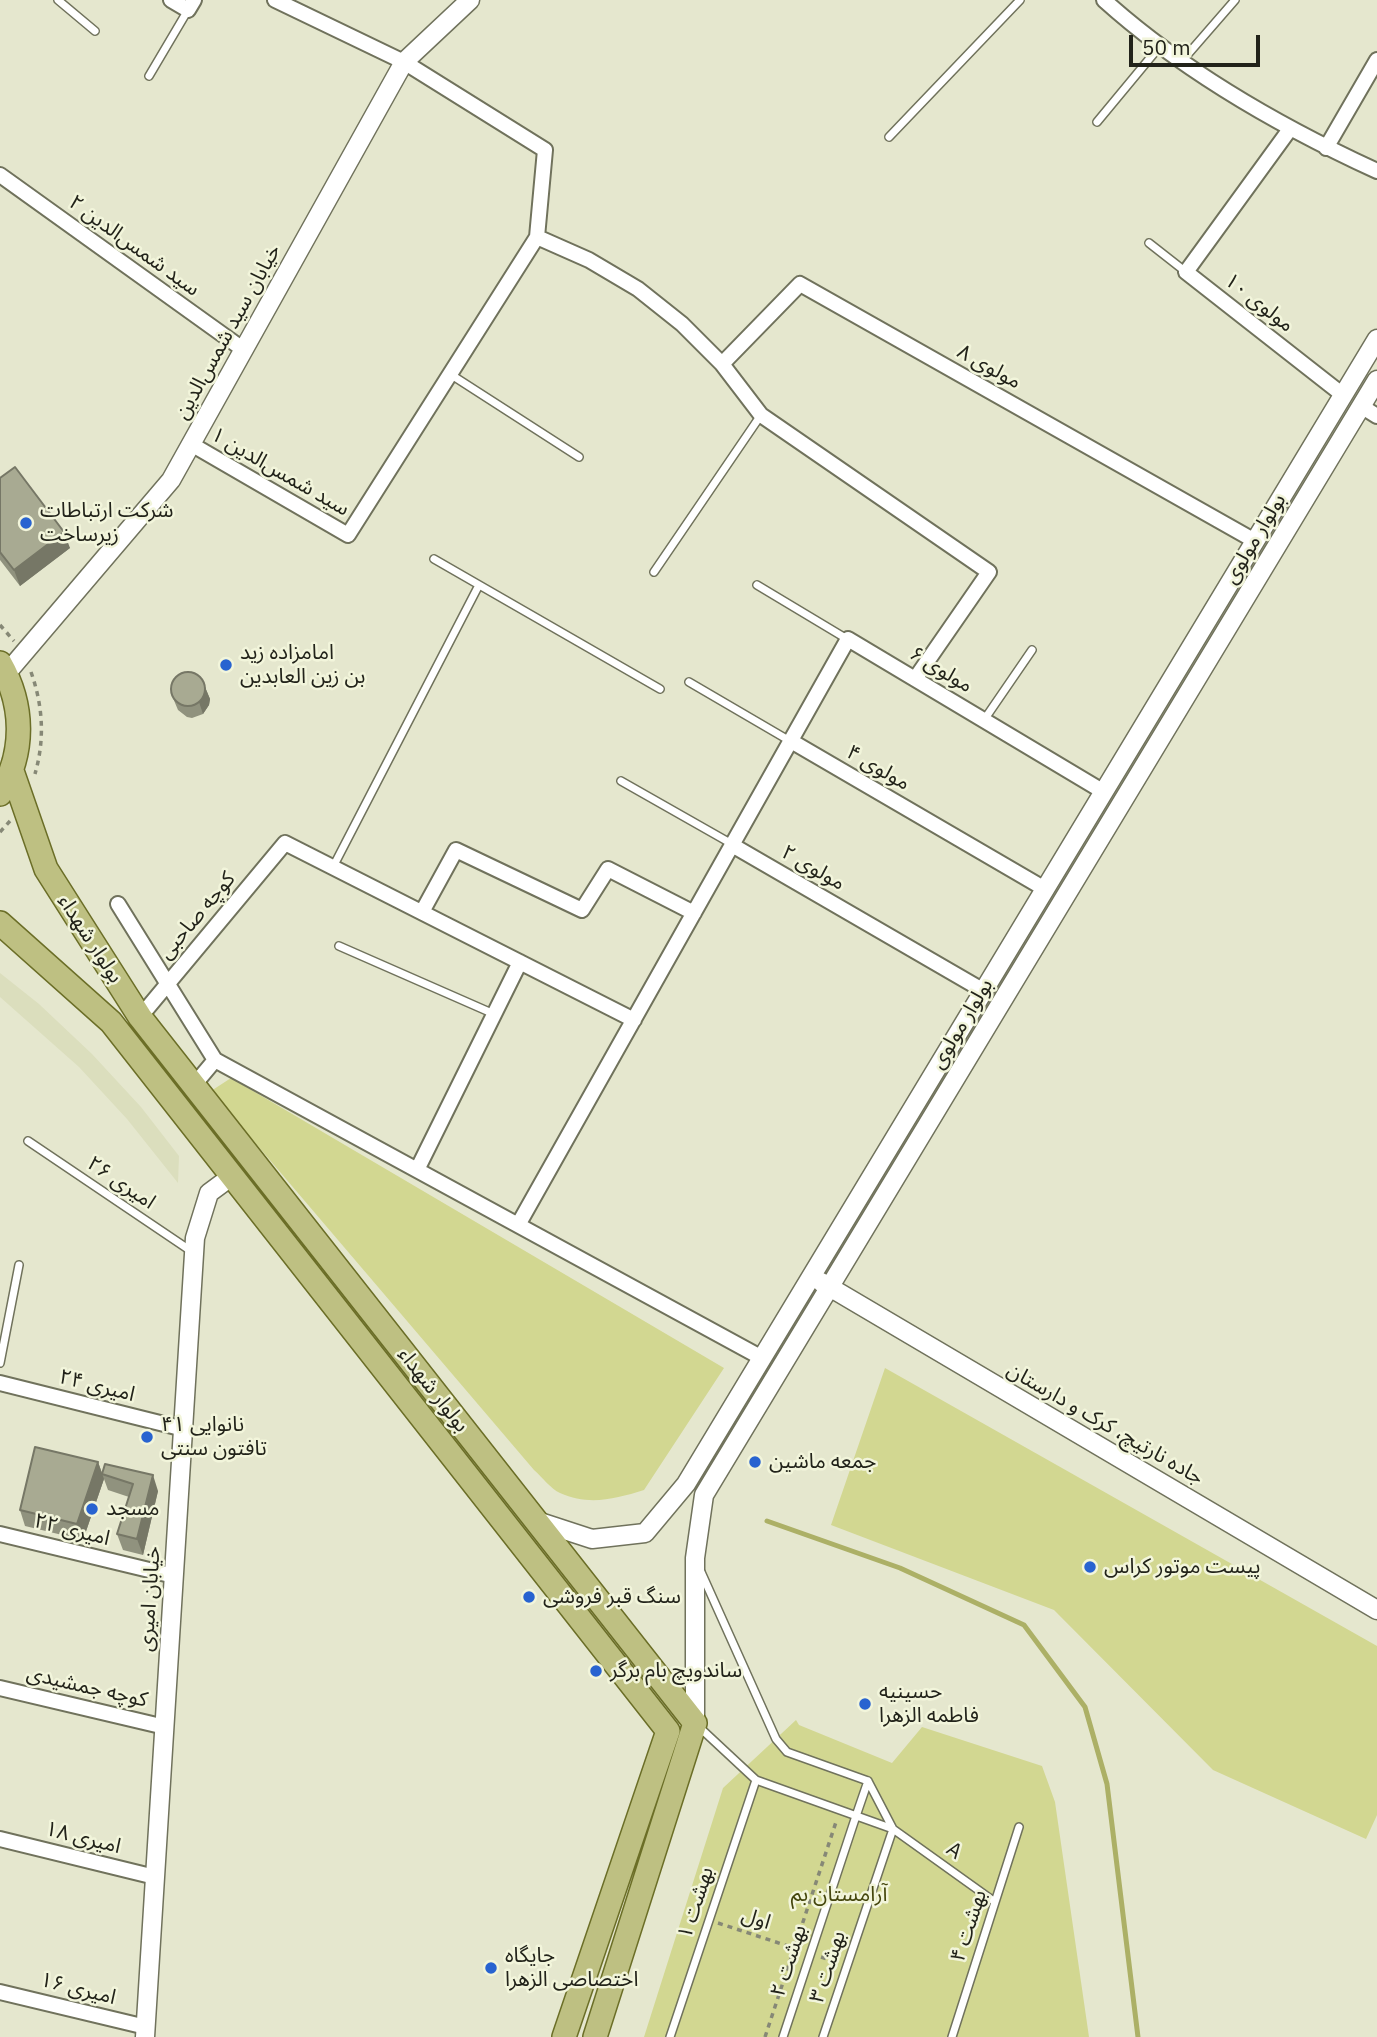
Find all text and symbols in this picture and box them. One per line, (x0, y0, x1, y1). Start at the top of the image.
scale bar (1132, 21, 1263, 65)
text: 50 m (1142, 33, 1191, 61)
street label: سید شمس‌الدین ۲ (64, 190, 204, 302)
street label: خیابان سید شمس‌الدین (169, 240, 287, 424)
street label: مولوی ۱۰ (1219, 268, 1299, 338)
street label: مولوی ۸ (953, 339, 1025, 395)
street label: سید شمس‌الدین ۱ (206, 422, 354, 522)
street label: بولوار مولوی (1218, 489, 1292, 589)
place label: شرکت ارتباطات زیرساخت (40, 498, 173, 548)
marker: شرکت ارتباطات زیرساخت (18, 515, 34, 531)
place label: امامزاده زید بن زین العابدین (240, 640, 366, 690)
street label: مولوی ۶ (905, 641, 977, 699)
marker: امامزاده زید بن زین العابدین (218, 657, 234, 673)
street label: مولوی ۴ (842, 740, 914, 796)
street label: مولوی ۲ (777, 840, 849, 896)
street label: کوچه صاحبی (153, 867, 241, 965)
street label: بولوار شهداء (52, 890, 128, 988)
street label: بولوار مولوی (925, 974, 999, 1074)
street label: امیری ۲۶ (82, 1151, 160, 1215)
street label: بولوار شهداء (392, 1343, 474, 1437)
street label: جاده نارتیچ، کرک و دارستان (1002, 1357, 1208, 1491)
street label: امیری ۲۴ (57, 1364, 137, 1408)
place label: نانوایی ۴۱ تافتون سنتی (161, 1412, 267, 1462)
marker: نانوایی ۴۱ تافتون سنتی (139, 1429, 155, 1445)
place label: جمعه ماشین (769, 1449, 876, 1475)
marker: جمعه ماشین (747, 1454, 763, 1470)
place label: مسجد (106, 1496, 159, 1522)
marker: مسجد (84, 1501, 100, 1517)
street label: امیری ۲۲ (32, 1508, 112, 1552)
street label: خیابان امیری (134, 1545, 166, 1653)
place label: پیست موتور کراس (1104, 1554, 1260, 1580)
marker: پیست موتور کراس (1082, 1559, 1098, 1575)
place label: سنگ قبر فروشی (543, 1584, 681, 1610)
marker: سنگ قبر فروشی (521, 1589, 537, 1605)
place label: ساندویچ بام برگر (610, 1658, 742, 1684)
street label: کوچه جمشیدی (24, 1661, 150, 1713)
marker: ساندویچ بام برگر (588, 1663, 604, 1679)
place label: حسینیه فاطمه الزهرا (879, 1679, 979, 1729)
marker: حسینیه فاطمه الزهرا (857, 1696, 873, 1712)
street label: امیری ۱۸ (43, 1816, 123, 1860)
street label: A (941, 1837, 967, 1865)
street label: بهشت ۱ (673, 1864, 719, 1942)
park label: آرامستان بم (791, 1882, 887, 1908)
street label: بهشت ۴ (946, 1887, 992, 1965)
street label: اول (738, 1903, 774, 1935)
street label: بهشت ۲ (766, 1922, 812, 2000)
street label: بهشت ۳ (805, 1928, 851, 2006)
place label: جایگاه اختصاصی الزهرا (505, 1943, 638, 1993)
marker: جایگاه اختصاصی الزهرا (483, 1960, 499, 1976)
street label: امیری ۱۶ (38, 1967, 118, 2011)

